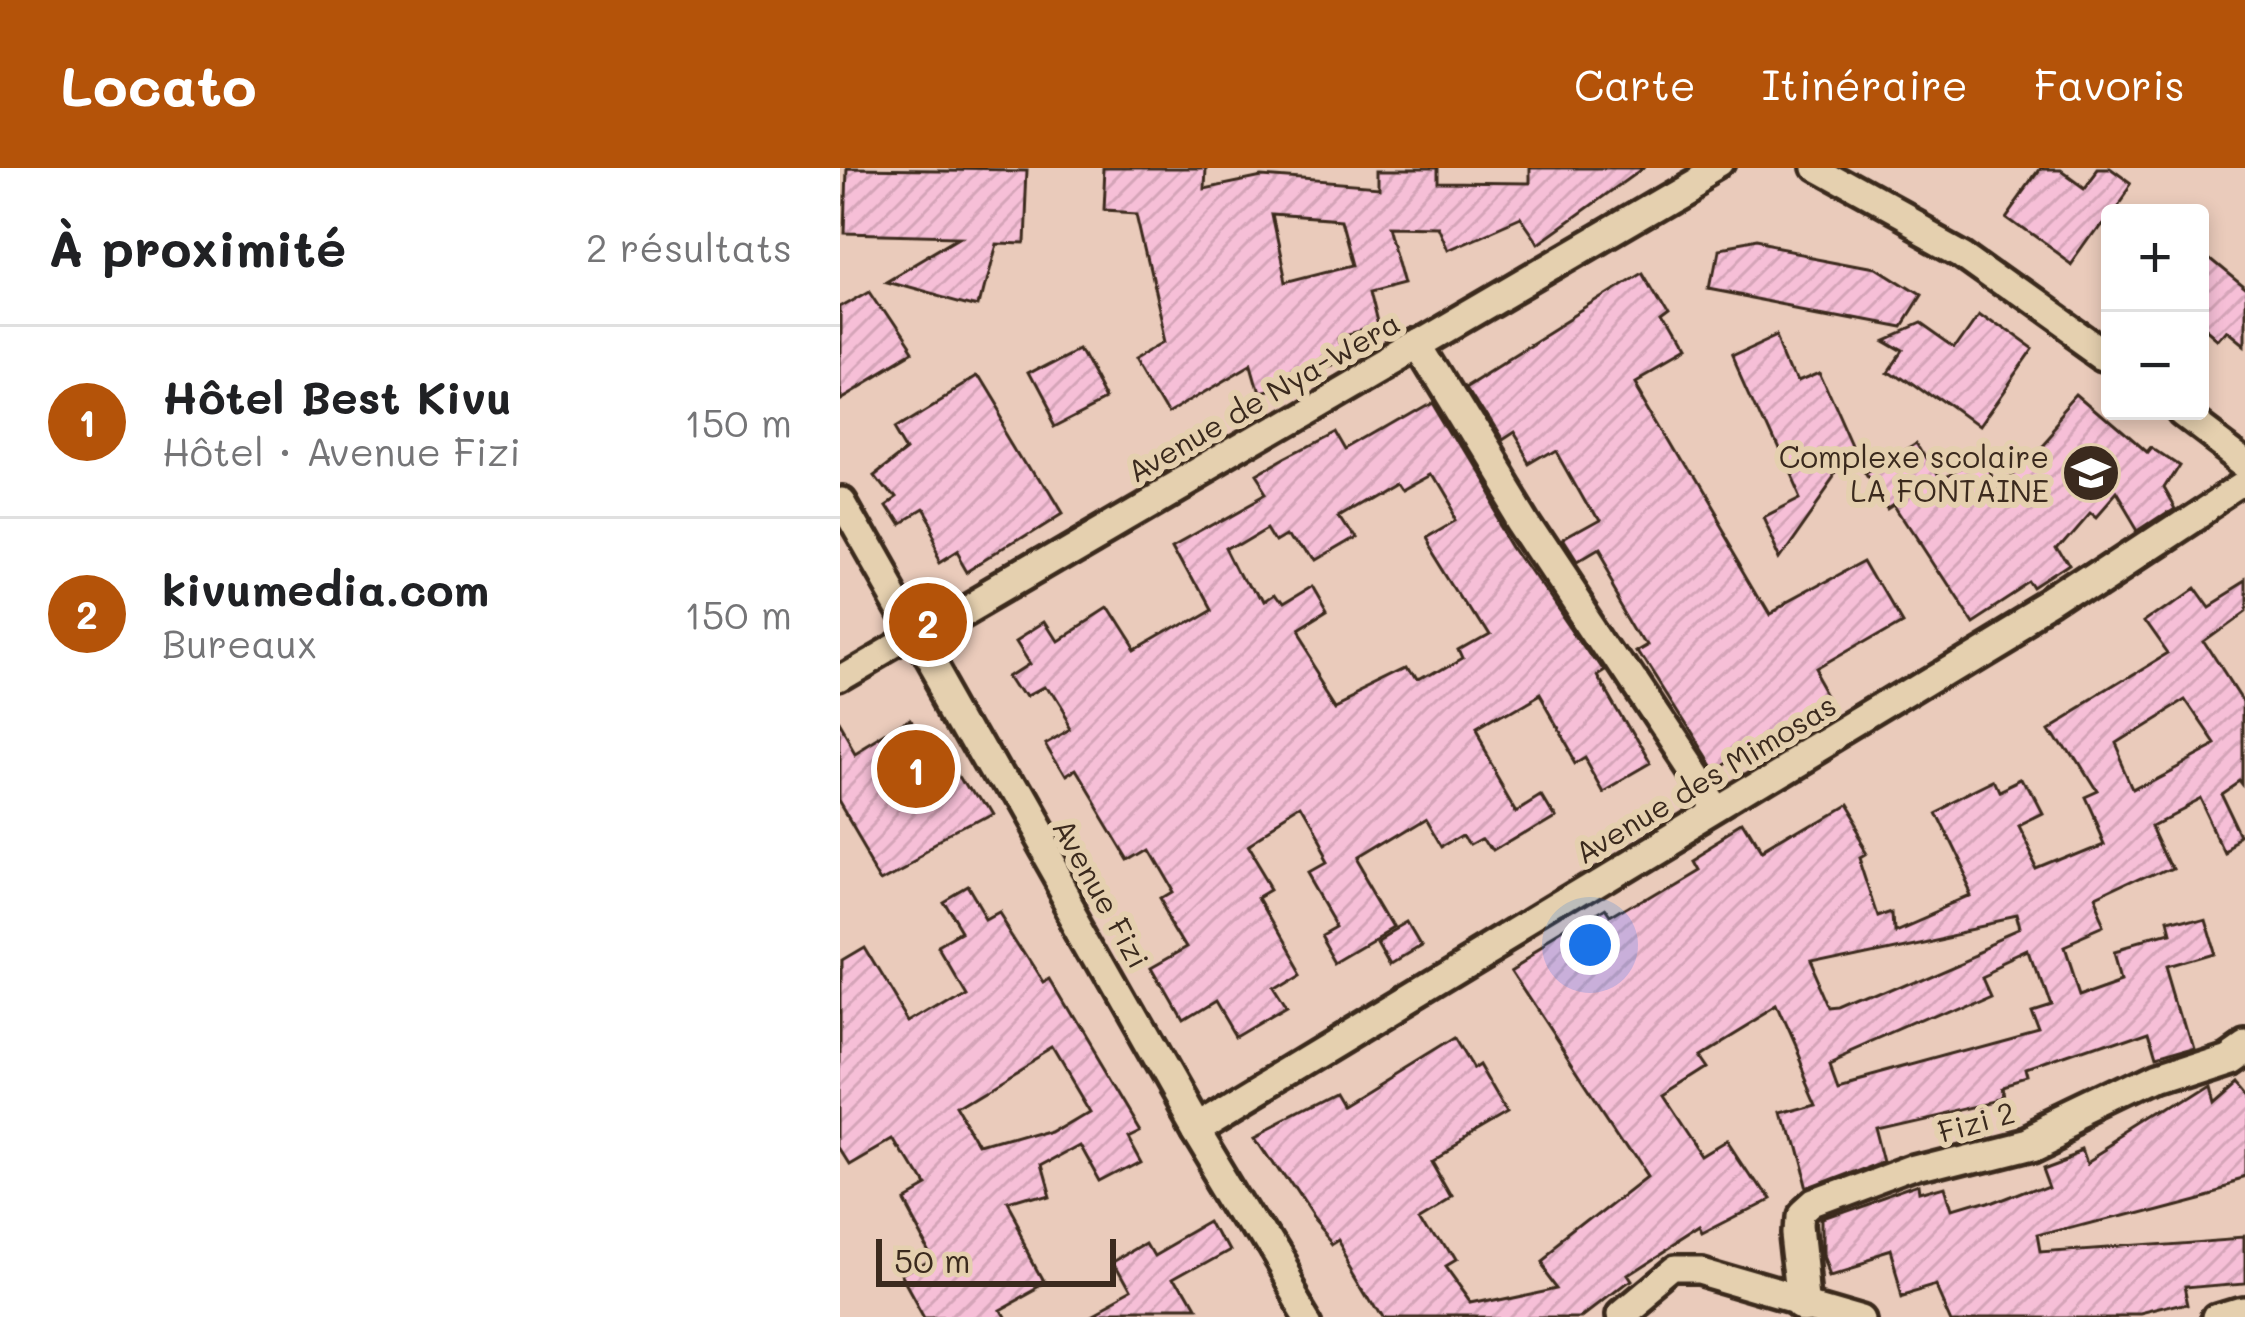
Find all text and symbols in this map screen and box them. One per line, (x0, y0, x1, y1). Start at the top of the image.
text: Locato (60, 47, 257, 121)
text: Carte (1574, 57, 1696, 112)
text: Itinéraire (1762, 57, 1968, 112)
text: Favoris (2034, 57, 2185, 112)
map controls (2101, 204, 2209, 420)
button: + (2101, 204, 2209, 312)
text: À proximité (48, 213, 346, 280)
text: 2 résultats (586, 221, 792, 272)
street label: Avenue de Nya-Wera (1119, 302, 1407, 490)
button: − (2101, 312, 2209, 420)
text: Hôtel Best Kivu (162, 367, 512, 425)
text: 1 (78, 396, 96, 447)
text: 150 m (684, 396, 792, 447)
text: Hôtel · Avenue Fizi (162, 425, 521, 476)
place label: Complexe scolaire LA FONTAINE (1779, 436, 2049, 510)
school or university icon: Complexe scolaire LA FONTAINE (2060, 442, 2122, 504)
text: kivumedia.com (162, 559, 489, 617)
pin: 2 (889, 577, 967, 667)
text: 2 (76, 588, 98, 639)
text: 150 m (684, 588, 792, 639)
text: Bureaux (162, 617, 317, 668)
street label: Avenue des Mimosas (1567, 684, 1843, 872)
pin: 1 (877, 724, 955, 814)
street label: Avenue Fizi (1044, 811, 1160, 975)
your location (1560, 915, 1620, 975)
street label: Fizi 2 (1933, 1091, 2019, 1151)
scale bar (876, 1233, 1116, 1286)
text: 50 m (894, 1238, 970, 1281)

